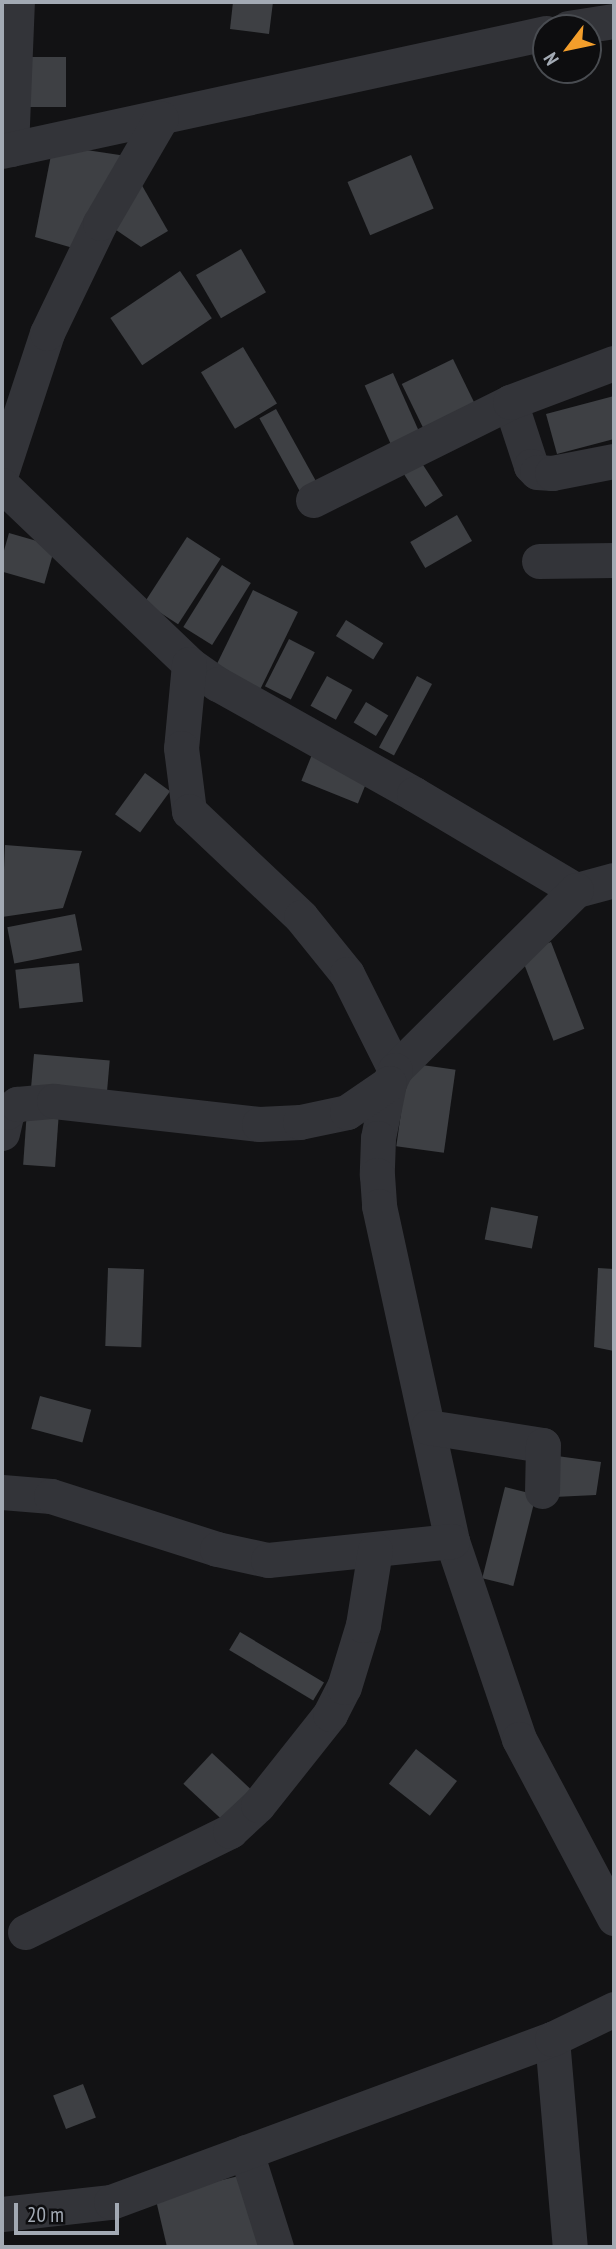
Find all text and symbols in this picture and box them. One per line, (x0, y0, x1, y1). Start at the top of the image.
north arrow (532, 14, 602, 84)
text: N (538, 48, 564, 70)
scale bar (18, 2190, 122, 2234)
text: 20 m (27, 2201, 64, 2228)

